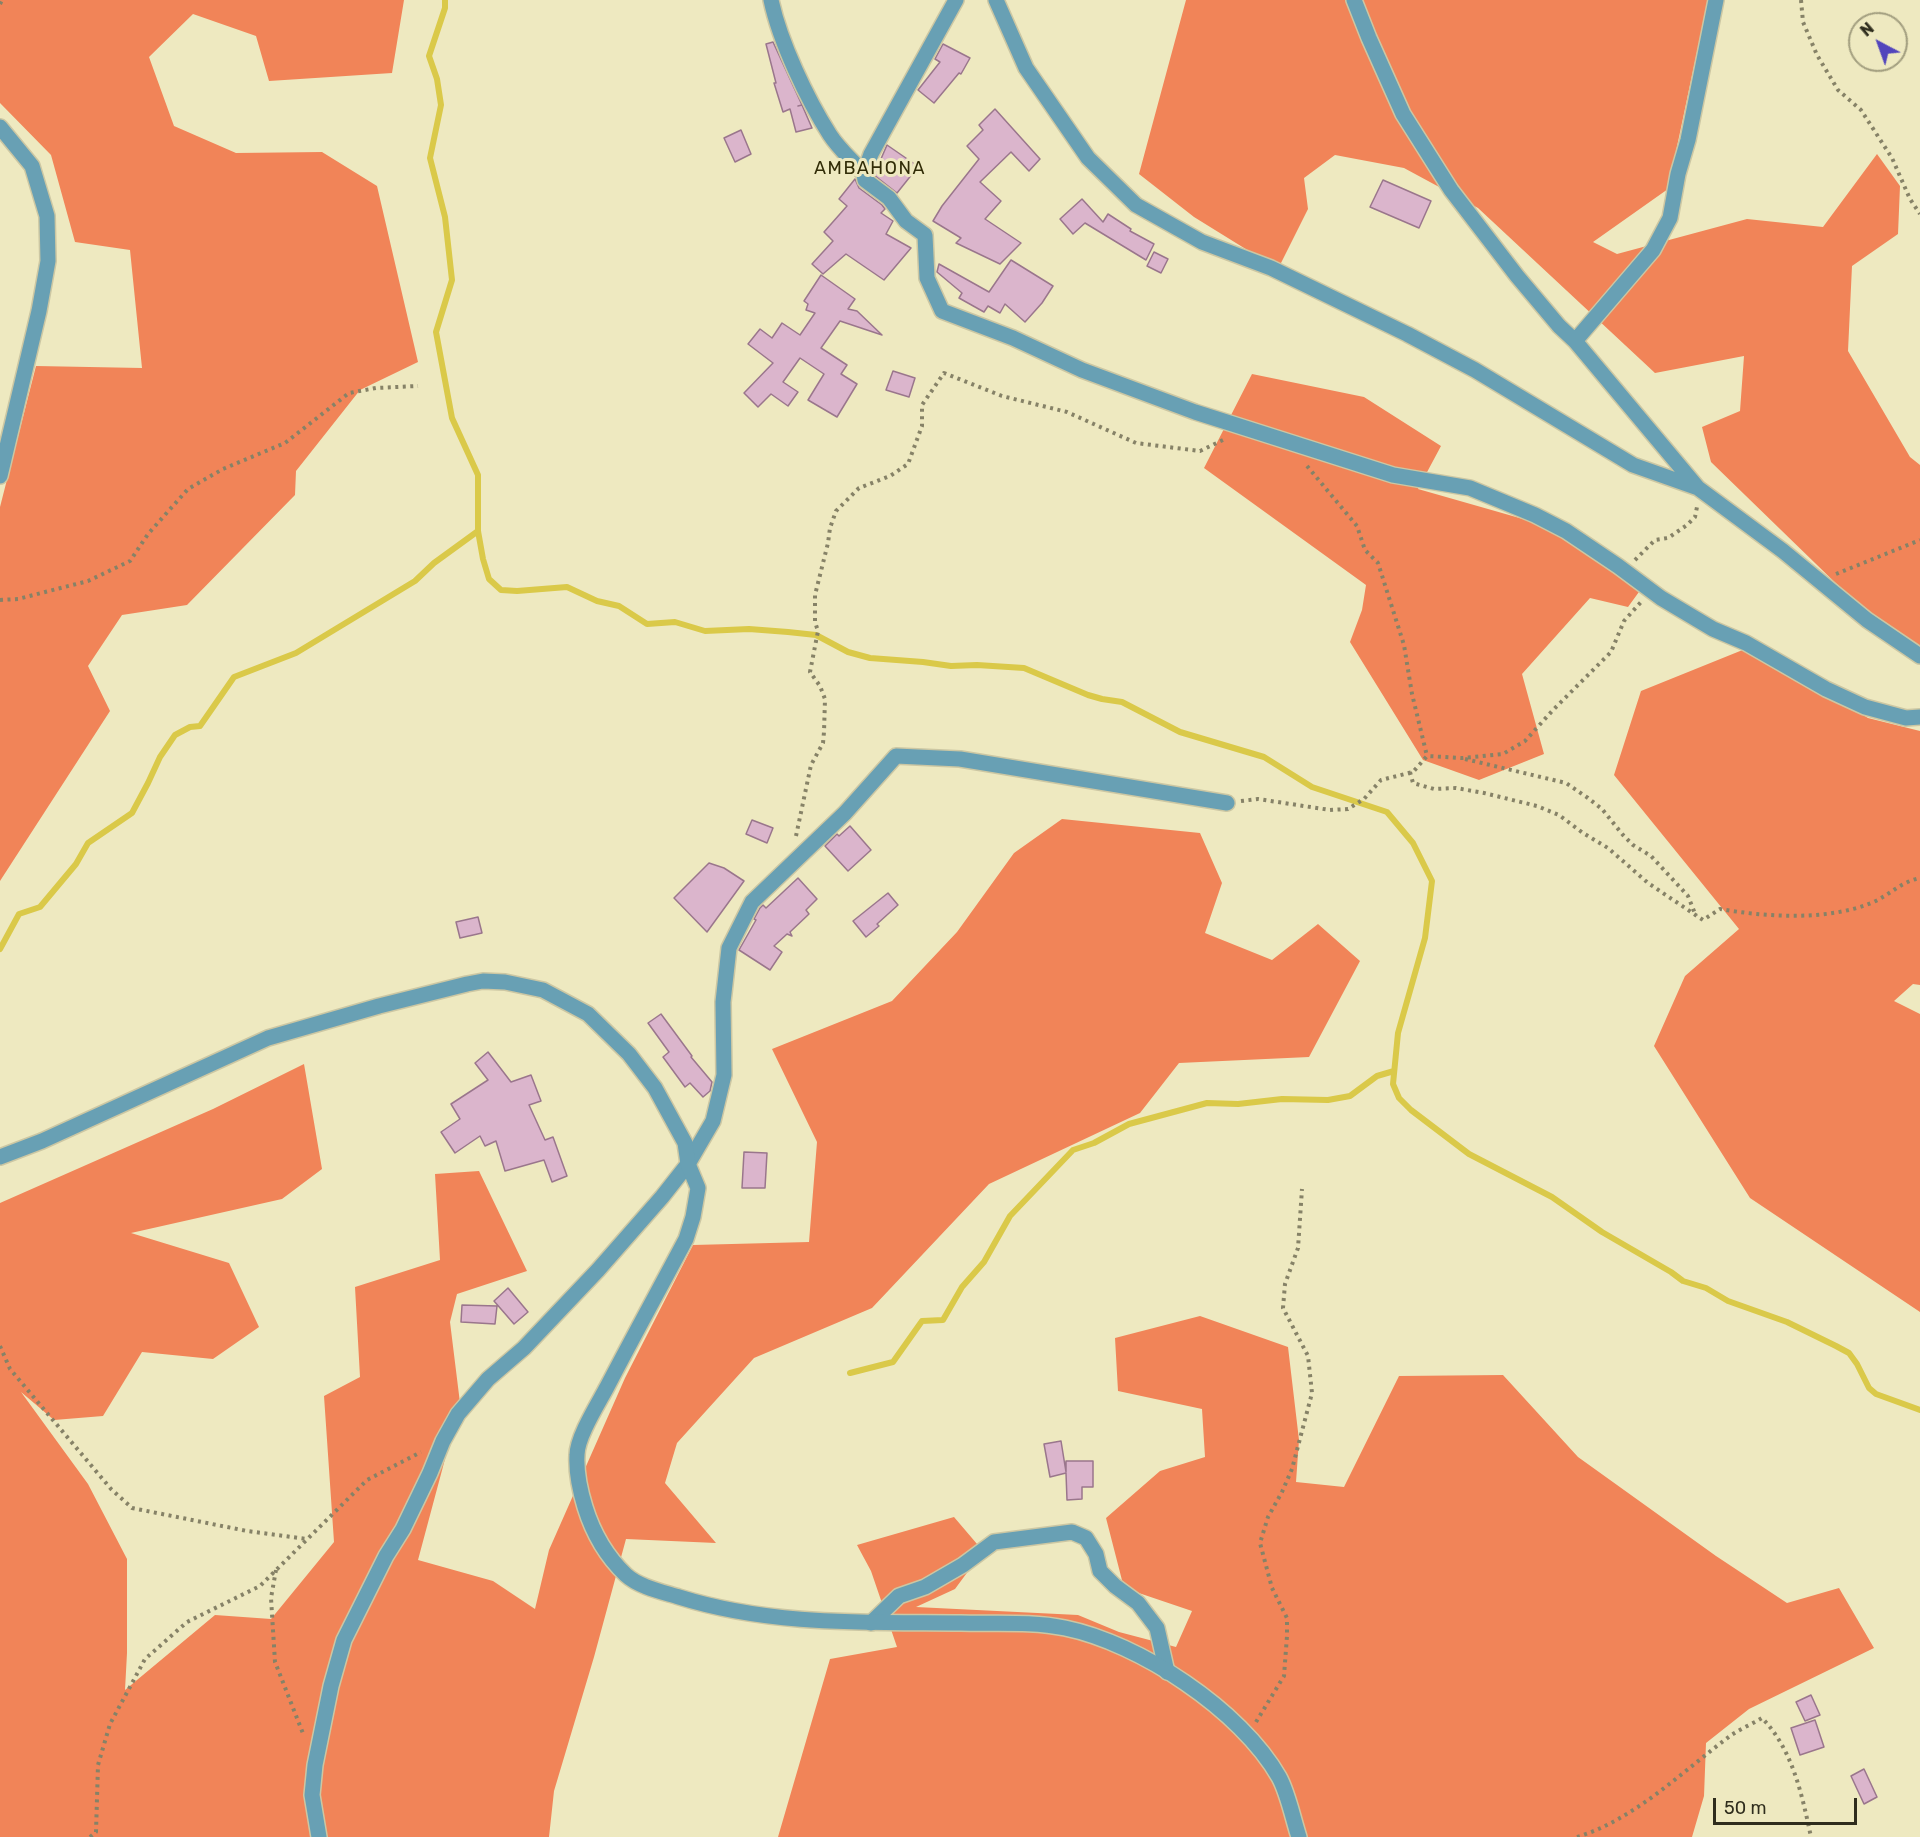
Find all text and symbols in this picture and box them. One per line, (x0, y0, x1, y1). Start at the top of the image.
north arrow (1848, 12, 1908, 72)
text: N (1857, 19, 1878, 40)
district label: AMBAHONA (814, 158, 926, 180)
scale bar (1716, 1786, 1860, 1824)
text: 50 m (1724, 1797, 1767, 1819)

